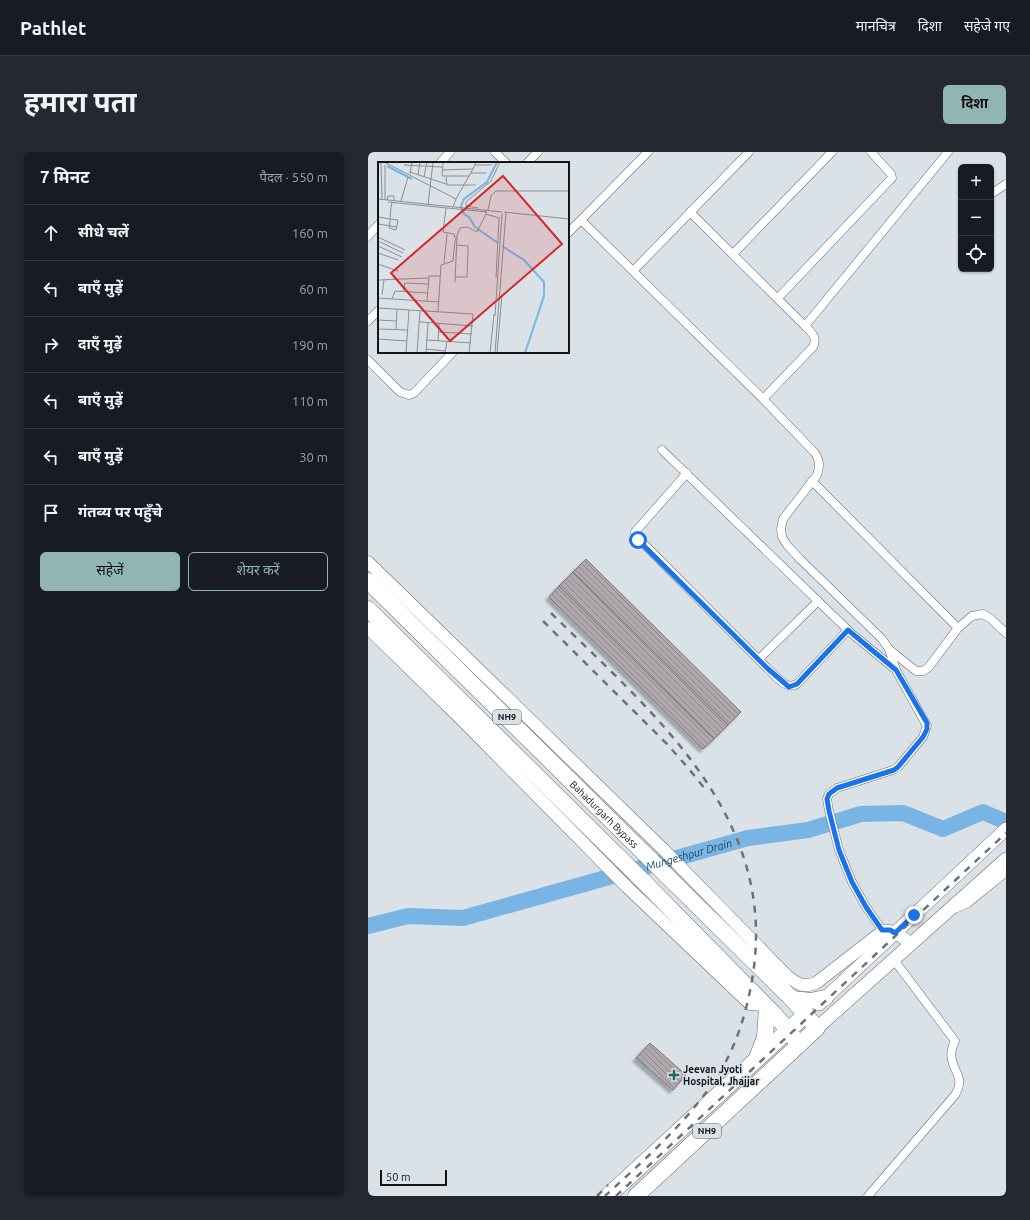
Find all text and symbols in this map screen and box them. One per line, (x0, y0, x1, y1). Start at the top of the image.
text: Pathlet (20, 17, 86, 39)
text: मानचित्र (856, 18, 896, 34)
text: दिशा (918, 18, 942, 34)
text: सहेजे गए (964, 18, 1010, 34)
button: दिशा (943, 85, 1006, 124)
text: हमारा पता (24, 86, 136, 117)
inset map (378, 162, 569, 353)
map controls (958, 164, 994, 272)
button: + (958, 164, 994, 200)
text: 7 मिनट (40, 167, 89, 186)
text: पैदल · 550 m (260, 170, 328, 184)
button: − (958, 200, 994, 236)
icon: ahead (40, 222, 62, 244)
text: सीधे चलें (78, 223, 129, 240)
text: 160 m (292, 226, 328, 240)
button: locate (958, 236, 994, 272)
icon: left (40, 278, 62, 300)
text: बाएँ मुड़ें (78, 279, 123, 296)
text: 60 m (299, 282, 328, 296)
icon: right (40, 334, 62, 356)
text: दाएँ मुड़ें (78, 335, 122, 352)
text: 190 m (292, 338, 328, 352)
icon: left (40, 390, 62, 412)
text: बाएँ मुड़ें (78, 391, 123, 408)
text: 110 m (292, 394, 328, 408)
icon: left (40, 446, 62, 468)
text: बाएँ मुड़ें (78, 447, 123, 464)
text: 30 m (299, 450, 328, 464)
icon: arrive (40, 502, 62, 524)
text: गंतव्य पर पहुँचे (78, 503, 162, 520)
route start (629, 531, 647, 549)
button: सहेजें (40, 552, 180, 591)
button: शेयर करें (188, 552, 328, 591)
road number: NH9 (493, 710, 521, 724)
street label: Bahadurgarh Bypass (568, 778, 640, 850)
water label: Mungeshpur Drain (645, 837, 733, 872)
route end (905, 906, 923, 924)
place label: Jeevan Jyoti Hospital, Jhajjar (683, 1064, 760, 1087)
marker: Jeevan Jyoti Hospital, Jhajjar (668, 1069, 680, 1081)
road number: NH9 (693, 1124, 721, 1138)
scale bar (380, 1168, 447, 1187)
text: 50 m (386, 1171, 410, 1183)

